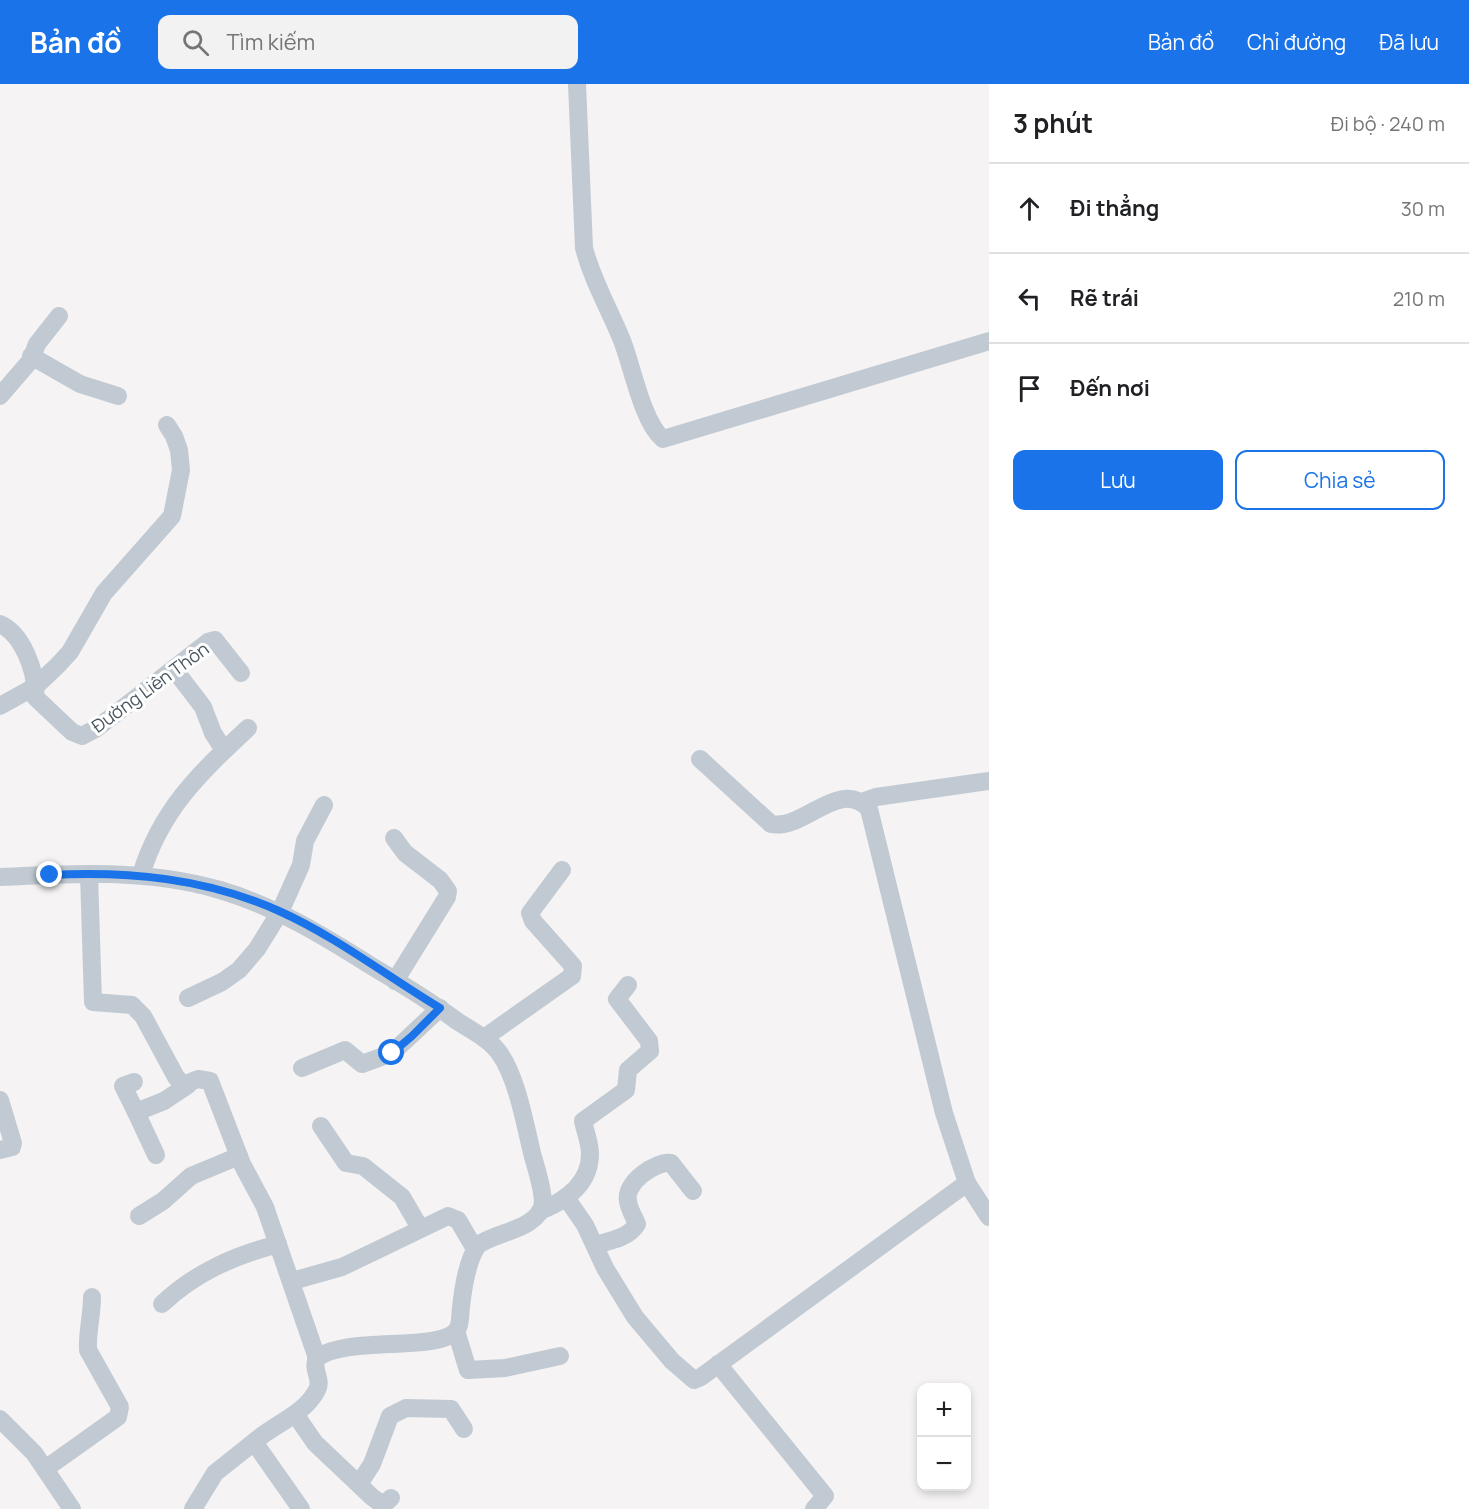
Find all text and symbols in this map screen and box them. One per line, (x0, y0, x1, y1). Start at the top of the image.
search box (158, 15, 578, 69)
text: Bản đồ (30, 23, 122, 61)
icon: search (179, 26, 212, 59)
text: Tìm kiếm (227, 27, 315, 57)
text: Bản đồ (1148, 28, 1214, 56)
text: Chỉ đường (1247, 28, 1346, 56)
text: Đã lưu (1379, 28, 1439, 56)
text: 3 phút (1013, 105, 1093, 141)
text: Đi bộ · 240 m (1331, 110, 1445, 137)
icon: ahead (1013, 192, 1046, 225)
text: Đi thẳng (1070, 193, 1159, 223)
text: 30 m (1401, 195, 1445, 222)
icon: left (1013, 282, 1046, 315)
text: Rẽ trái (1070, 283, 1139, 313)
text: 210 m (1393, 285, 1445, 312)
icon: arrive (1013, 372, 1046, 405)
text: Đến nơi (1070, 373, 1150, 403)
button: Lưu (1013, 450, 1223, 510)
button: Chia sẻ (1235, 450, 1445, 510)
street label: Đường Liên Thôn (87, 636, 213, 738)
route end (36, 861, 62, 887)
route start (378, 1039, 404, 1065)
map controls (917, 1383, 971, 1491)
button: + (917, 1383, 971, 1437)
button: − (917, 1437, 971, 1491)

